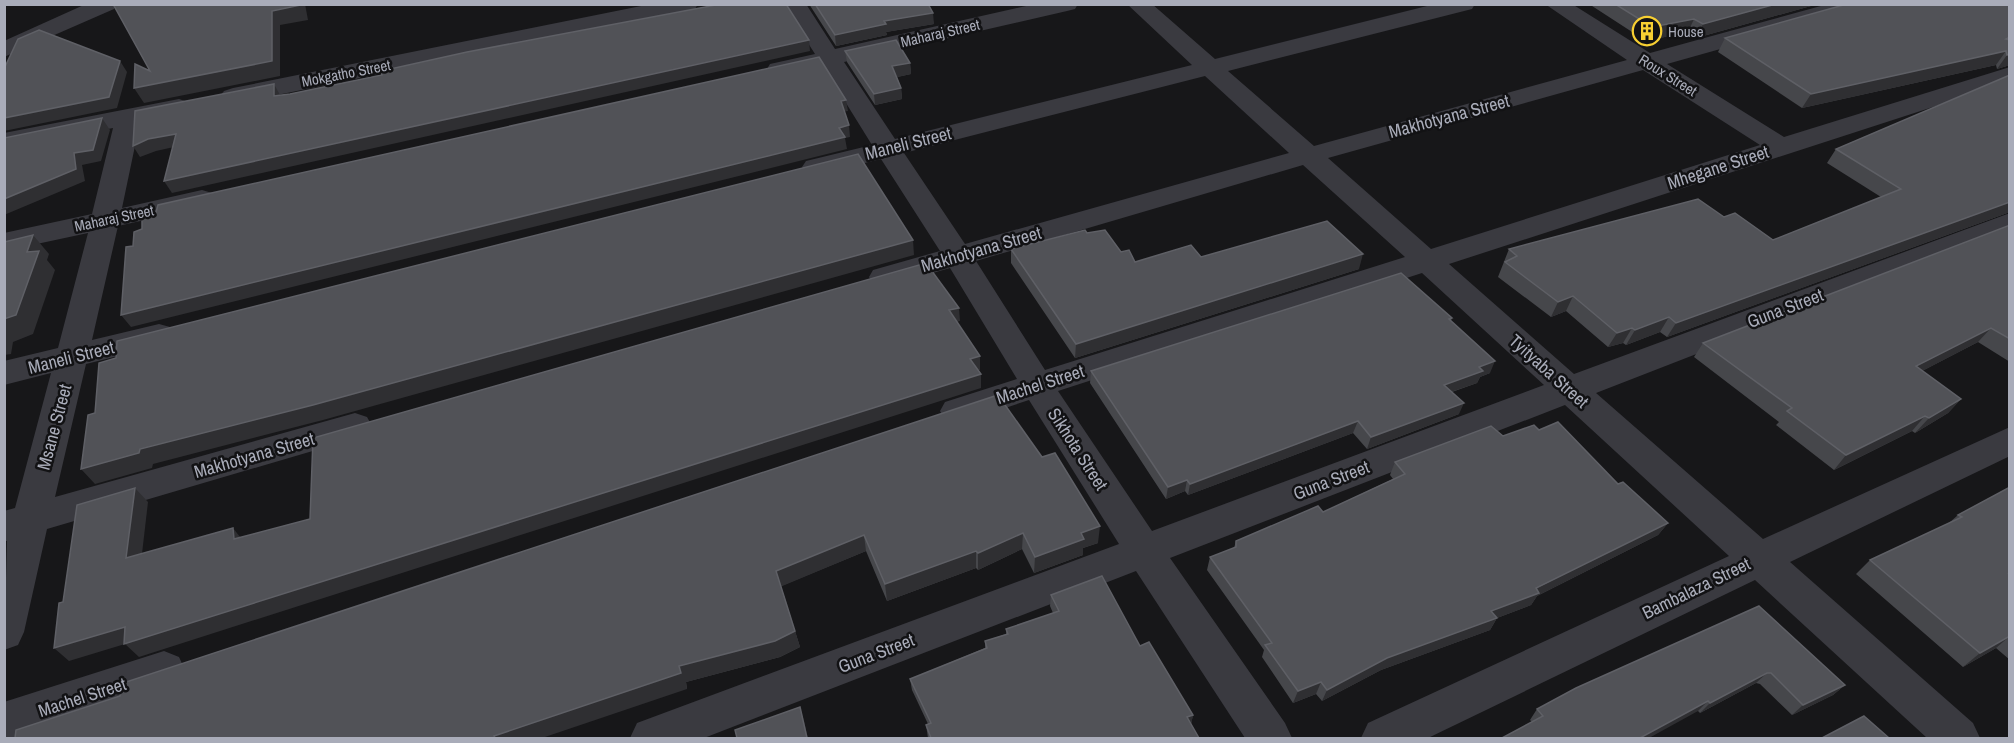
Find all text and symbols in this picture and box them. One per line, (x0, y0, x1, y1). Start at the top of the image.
street label: Maharaj Street (898, 14, 982, 52)
building icon: House (1631, 15, 1663, 47)
place label: House (1668, 21, 1704, 42)
street label: Roux Street (1635, 49, 1702, 101)
street label: Mokgatho Street (300, 54, 393, 92)
street label: Makhotyana Street (1386, 88, 1512, 144)
street label: Maneli Street (862, 120, 954, 166)
street label: Mhegane Street (1664, 139, 1772, 195)
street label: Maharaj Street (72, 199, 156, 237)
street label: Makhotyana Street (918, 220, 1044, 278)
street label: Guna Street (1743, 282, 1827, 334)
street label: Tyityaba Street (1504, 328, 1594, 414)
street label: Maneli Street (25, 334, 117, 380)
street label: Machel Street (993, 358, 1087, 410)
street label: Msane Street (31, 381, 77, 473)
street label: Sikhota Street (1042, 403, 1114, 495)
street label: Makhotyana Street (191, 426, 317, 484)
street label: Guna Street (1289, 454, 1373, 506)
street label: Bambalaza Street (1638, 551, 1754, 625)
street label: Guna Street (834, 627, 918, 679)
street label: Machel Street (35, 671, 129, 723)

